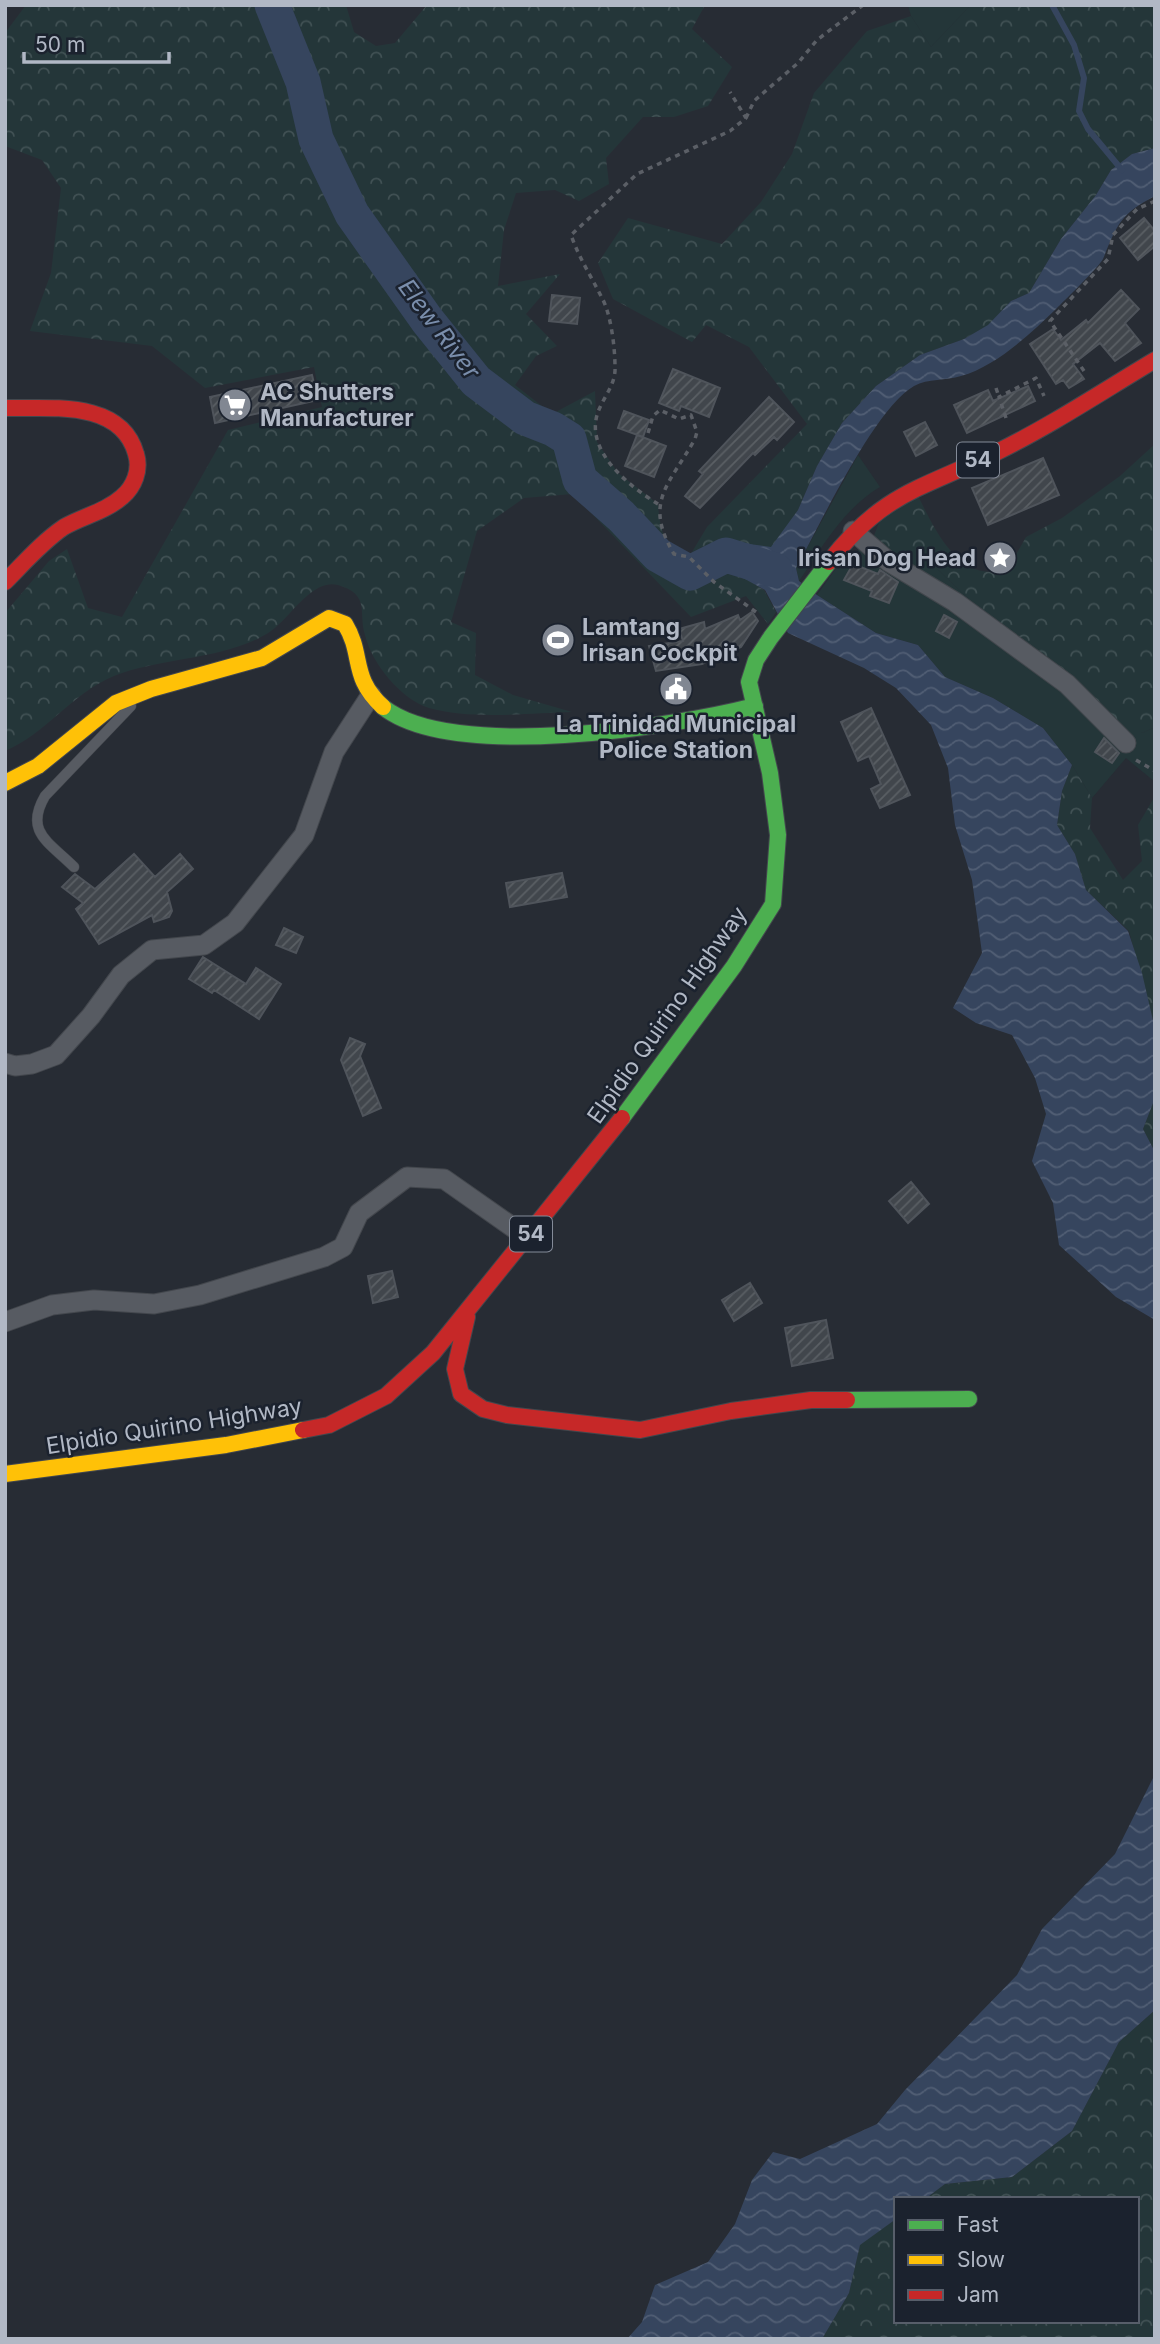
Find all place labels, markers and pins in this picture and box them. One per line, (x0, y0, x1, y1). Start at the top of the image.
place label: AC Shutters Manufacturer (260, 378, 414, 432)
supermarket icon: AC Shutters Manufacturer (216, 386, 254, 424)
place icon: Irisan Dog Head (981, 539, 1019, 577)
place label: Irisan Dog Head (798, 544, 976, 572)
place label: Lamtang Irisan Cockpit (582, 613, 738, 667)
sports icon: Lamtang Irisan Cockpit (539, 621, 577, 659)
public building icon: La Trinidad Municipal Police Station (657, 670, 695, 708)
place label: La Trinidad Municipal Police Station (556, 710, 796, 764)

